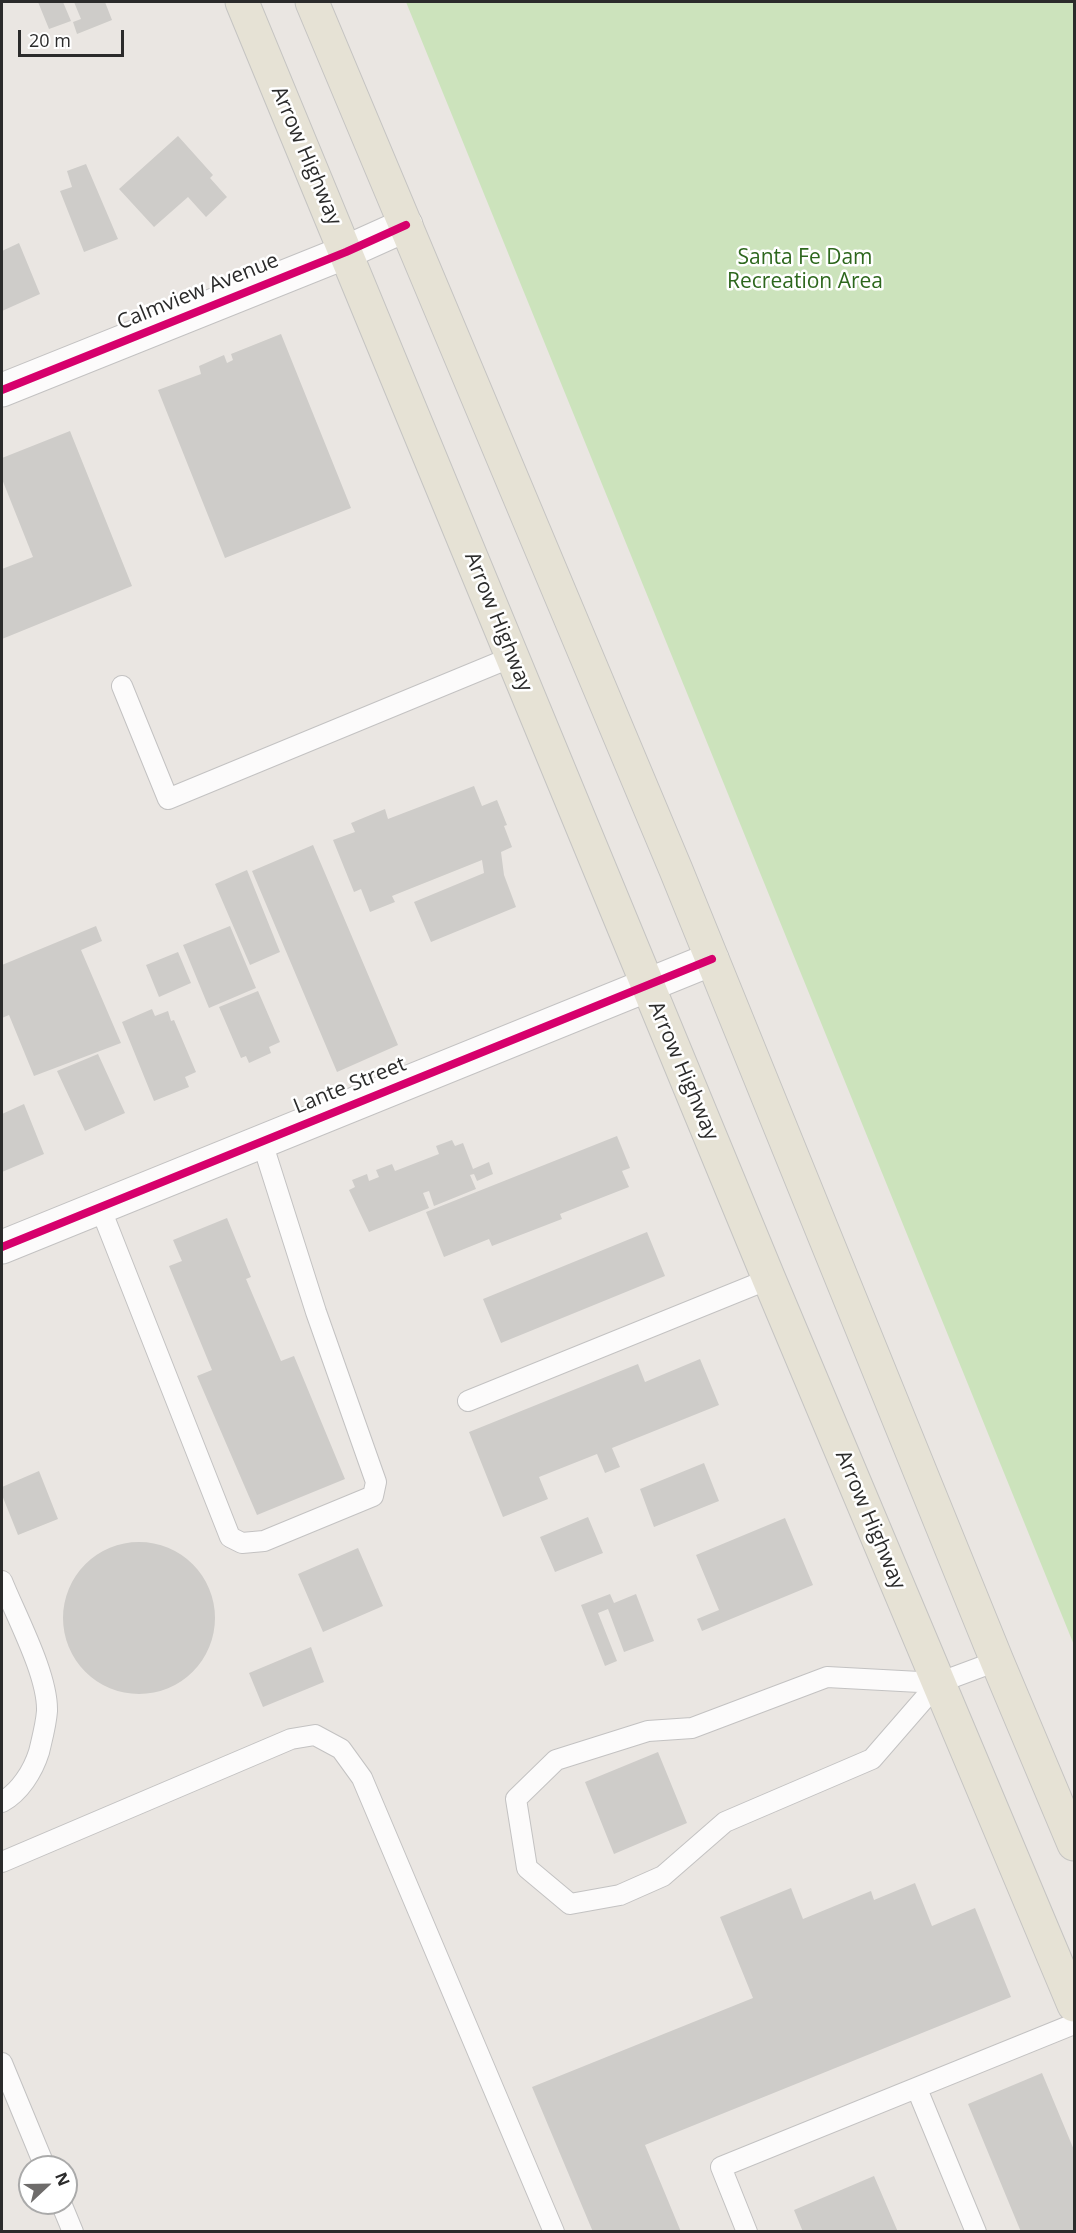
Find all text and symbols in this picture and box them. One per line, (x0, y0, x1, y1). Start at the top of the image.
scale bar (21, 18, 128, 56)
text: 20 m (29, 28, 71, 52)
street label: Arrow Highway (265, 83, 347, 229)
park label: Santa Fe Dam Recreation Area (727, 245, 883, 295)
street label: Calmview Avenue (114, 248, 282, 336)
street label: Arrow Highway (459, 549, 537, 695)
street label: Arrow Highway (642, 998, 724, 1144)
street label: Lante Street (290, 1052, 410, 1120)
street label: Arrow Highway (829, 1447, 911, 1593)
north arrow (18, 2155, 78, 2215)
text: N (50, 2169, 75, 2189)

